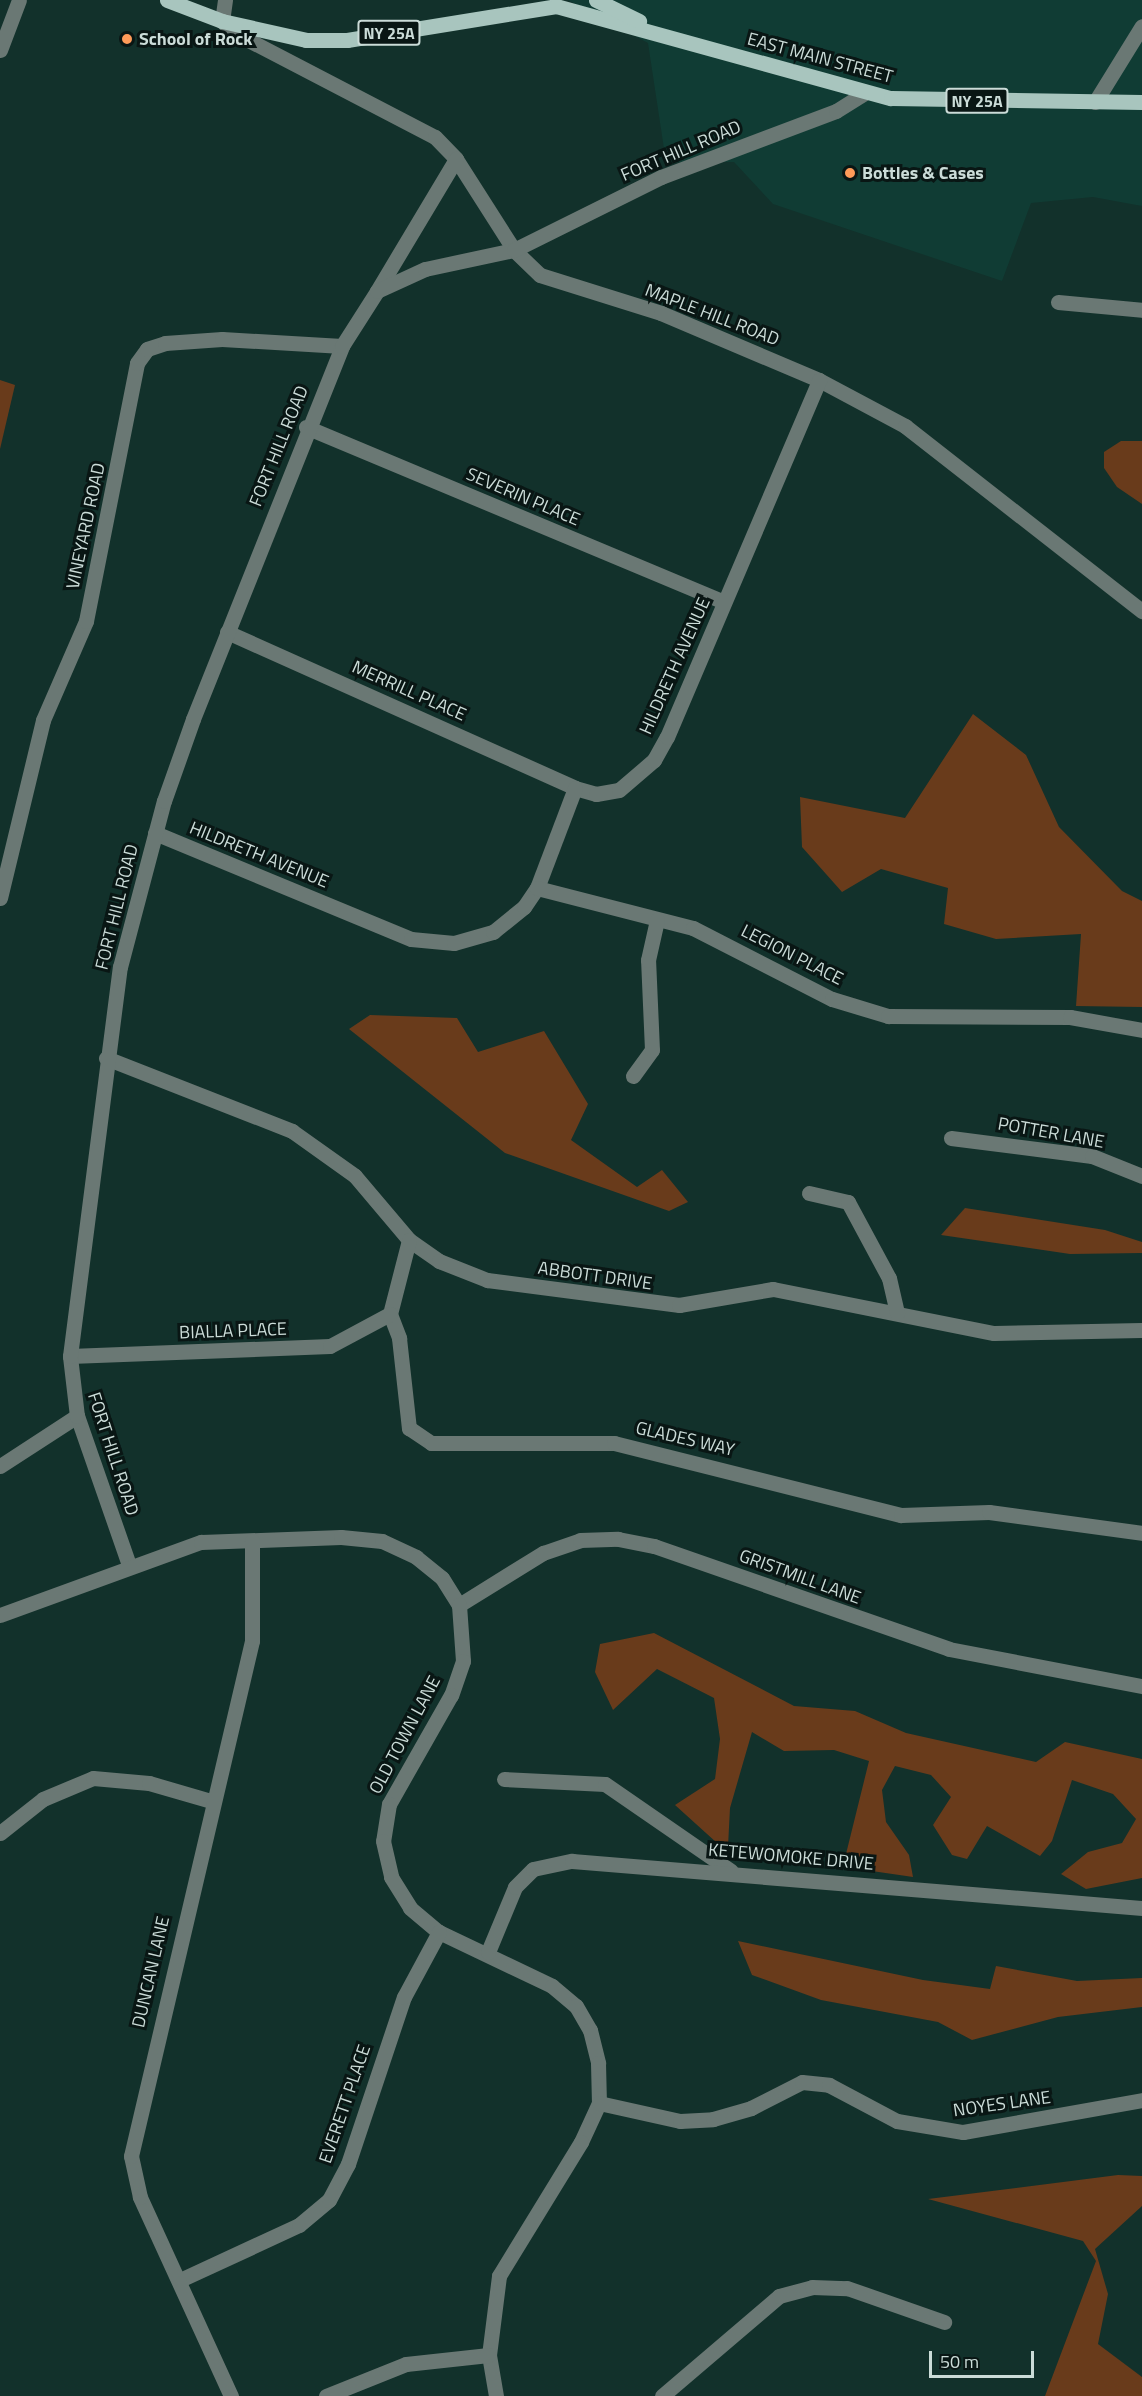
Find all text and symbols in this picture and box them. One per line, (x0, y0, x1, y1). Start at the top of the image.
road number: NY 25A (356, 20, 422, 46)
place label: School of Rock (139, 28, 253, 50)
street label: EAST MAIN STREET (745, 28, 895, 88)
marker: School of Rock (120, 32, 134, 46)
road number: NY 25A (944, 88, 1010, 114)
street label: FORT HILL ROAD (618, 116, 744, 186)
place label: Bottles & Cases (862, 162, 984, 184)
marker: Bottles & Cases (843, 166, 857, 180)
street label: MAPLE HILL ROAD (642, 279, 782, 351)
street label: FORT HILL ROAD (245, 382, 313, 510)
street label: VINEYARD ROAD (62, 461, 110, 591)
street label: SEVERIN PLACE (463, 463, 583, 531)
street label: HILDRETH AVENUE (635, 594, 715, 738)
street label: MERRILL PLACE (349, 656, 469, 726)
street label: HILDRETH AVENUE (186, 817, 332, 893)
street label: FORT HILL ROAD (91, 842, 143, 972)
street label: LEGION PLACE (737, 920, 847, 990)
street label: POTTER LANE (996, 1113, 1106, 1153)
street label: ABBOTT DRIVE (537, 1257, 653, 1295)
street label: BIALLA PLACE (179, 1318, 287, 1344)
street label: FORT HILL ROAD (83, 1390, 143, 1518)
street label: GLADES WAY (633, 1417, 737, 1461)
street label: GRISTMILL LANE (736, 1545, 864, 1609)
street label: OLD TOWN LANE (365, 1672, 445, 1798)
street label: KETEWOMOKE DRIVE (707, 1839, 875, 1875)
street label: DUNCAN LANE (128, 1914, 174, 2030)
street label: EVERETT PLACE (315, 2042, 375, 2166)
street label: NOYES LANE (952, 2086, 1052, 2122)
scale bar (932, 2339, 1037, 2377)
text: 50 m (940, 2348, 979, 2375)

